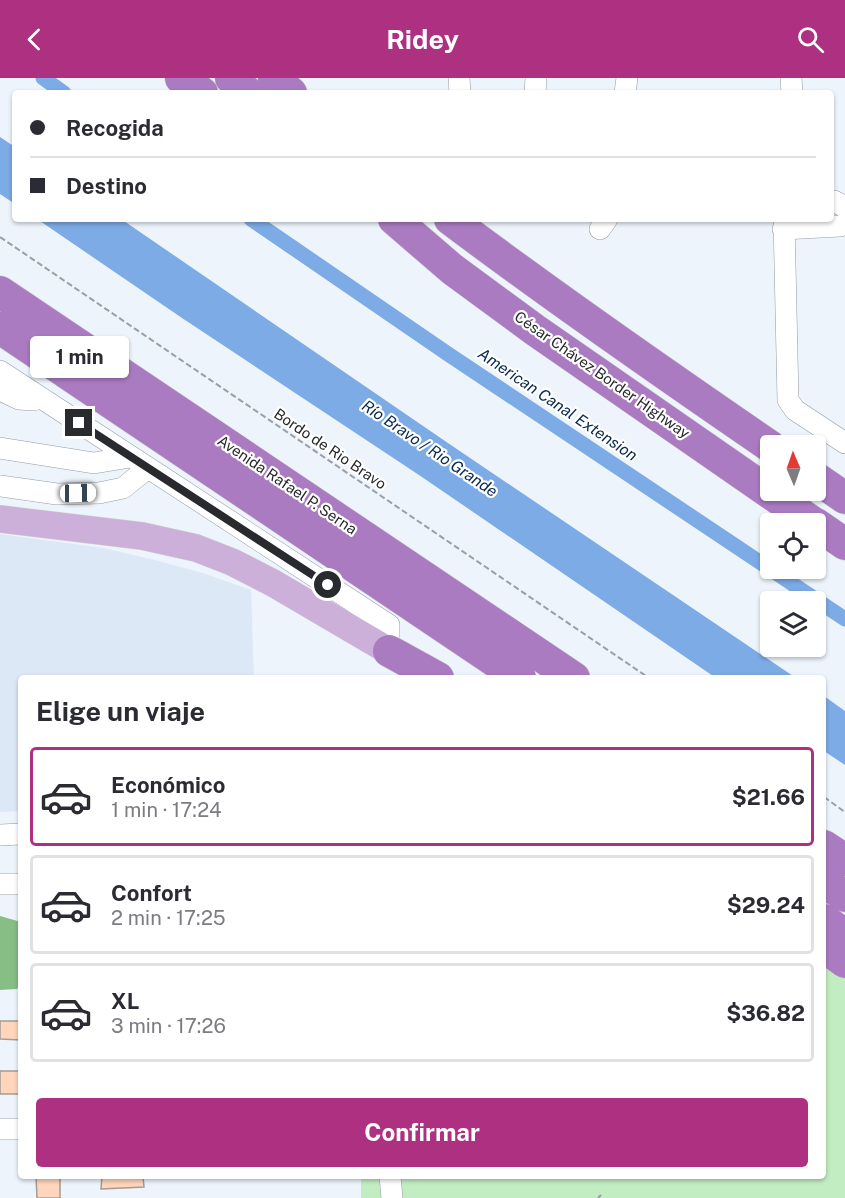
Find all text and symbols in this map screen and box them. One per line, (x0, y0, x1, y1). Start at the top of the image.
icon: back (18, 23, 51, 56)
text: Ridey (386, 23, 459, 55)
icon: search (794, 23, 827, 56)
text: Recogida (66, 115, 164, 141)
text: Destino (66, 173, 147, 199)
street label: César Chávez Border Highway (512, 308, 693, 442)
callout: 1 min (29, 336, 128, 378)
water label: American Canal Extension (475, 344, 641, 465)
text: 1 min (55, 345, 104, 369)
water label: Río Bravo / Rio Grande (358, 396, 501, 501)
street label: Bordo de Rio Bravo (271, 405, 390, 492)
route end (65, 409, 92, 436)
street label: Avenida Rafael P. Serna (214, 432, 360, 538)
north arrow (760, 435, 826, 501)
map controls (760, 435, 826, 657)
car (60, 484, 96, 502)
button: locate (760, 513, 826, 579)
route start (314, 571, 341, 598)
button: layers (760, 591, 826, 657)
text: Elige un viaje (36, 695, 205, 727)
icon: car (39, 770, 93, 824)
text: Económico (111, 772, 226, 798)
text: $21.66 (732, 784, 805, 810)
text: 1 min · 17:24 (111, 798, 222, 822)
icon: car (39, 878, 93, 932)
text: Confort (111, 880, 192, 906)
text: $29.24 (727, 892, 805, 918)
text: 2 min · 17:25 (111, 906, 226, 930)
icon: car (39, 986, 93, 1040)
text: XL (111, 988, 139, 1014)
text: $36.82 (726, 1000, 805, 1026)
text: 3 min · 17:26 (111, 1014, 226, 1038)
button: Confirmar (36, 1098, 808, 1167)

